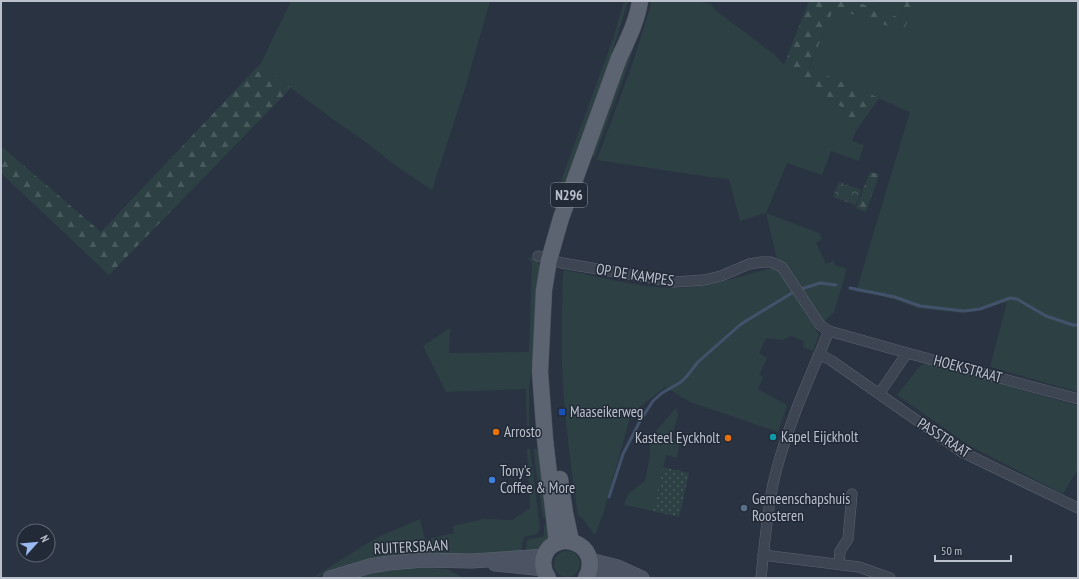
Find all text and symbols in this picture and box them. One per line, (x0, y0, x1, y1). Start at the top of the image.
road number: N296 (551, 183, 587, 207)
street label: OP DE KAMPES (595, 259, 675, 290)
street label: HOEKSTRAAT (932, 350, 1005, 387)
place label: Maaseikerweg (570, 402, 643, 421)
marker: Maaseikerweg (557, 407, 567, 417)
street label: PASSTRAAT (914, 413, 975, 462)
place label: Arrosto (504, 422, 541, 441)
marker: Arrosto (491, 427, 501, 437)
place label: Kapel Eijckholt (781, 427, 858, 446)
place label: Kasteel Eyckholt (635, 428, 720, 447)
marker: Kapel Eijckholt (768, 432, 778, 442)
marker: Kasteel Eyckholt (723, 433, 733, 443)
place label: Tony's Coffee & More (500, 461, 575, 497)
marker: Tony's Coffee & More (487, 475, 497, 485)
place label: Gemeenschapshuis Roosteren (752, 489, 850, 525)
marker: Gemeenschapshuis Roosteren (739, 503, 749, 513)
north arrow (16, 523, 56, 563)
text: N (37, 533, 53, 544)
street label: RUITERSBAAN (373, 535, 449, 558)
scale bar (935, 537, 1011, 563)
text: 50 m (941, 543, 962, 558)

